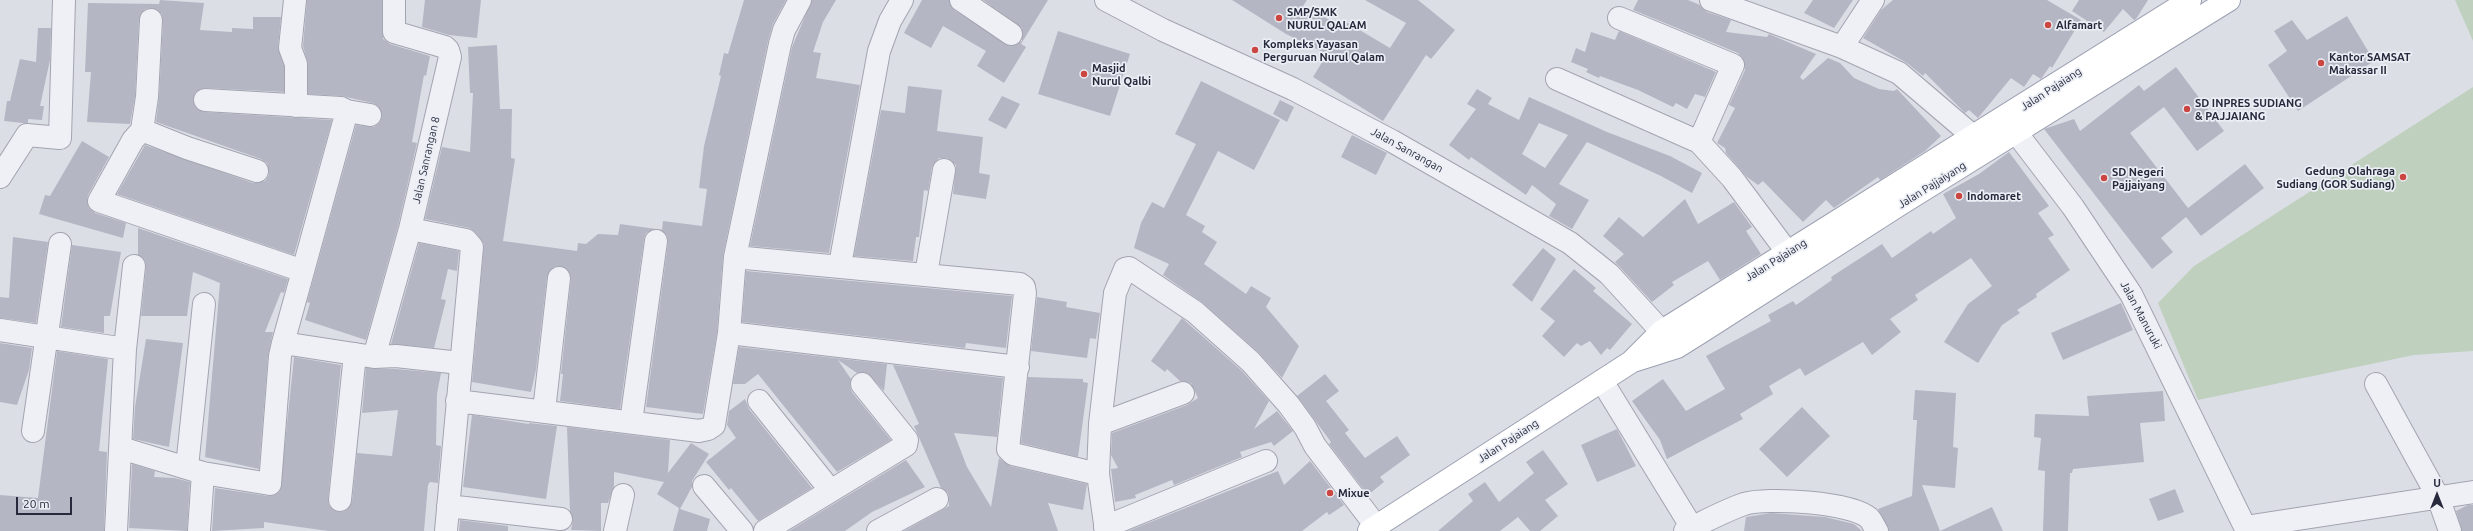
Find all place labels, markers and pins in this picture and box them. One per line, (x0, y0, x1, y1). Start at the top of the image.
place label: SMP/SMK NURUL QALAM (1287, 5, 1366, 31)
marker: SMP/SMK NURUL QALAM (1274, 13, 1284, 23)
place label: Alfamart (2056, 18, 2102, 32)
marker: Alfamart (2043, 20, 2053, 30)
place label: Kompleks Yayasan Perguruan Nurul Qalam (1263, 37, 1385, 63)
marker: Kompleks Yayasan Perguruan Nurul Qalam (1250, 45, 1260, 55)
place label: Kantor SAMSAT Makassar II (2329, 50, 2410, 76)
marker: Kantor SAMSAT Makassar II (2316, 58, 2326, 68)
place label: Masjid Nurul Qalbi (1092, 61, 1151, 87)
marker: Masjid Nurul Qalbi (1079, 69, 1089, 79)
place label: SD INPRES SUDIANG & PAJJAIANG (2195, 96, 2302, 122)
marker: SD INPRES SUDIANG & PAJJAIANG (2182, 104, 2192, 114)
place label: Gedung Olahraga Sudiang (GOR Sudiang) (2277, 164, 2395, 190)
place label: SD Negeri Pajjaiyang (2112, 165, 2165, 191)
marker: Gedung Olahraga Sudiang (GOR Sudiang) (2398, 172, 2408, 182)
marker: SD Negeri Pajjaiyang (2099, 173, 2109, 183)
place label: Indomaret (1967, 189, 2021, 203)
marker: Indomaret (1954, 191, 1964, 201)
place label: Mixue (1338, 486, 1370, 500)
marker: Mixue (1325, 488, 1335, 498)

